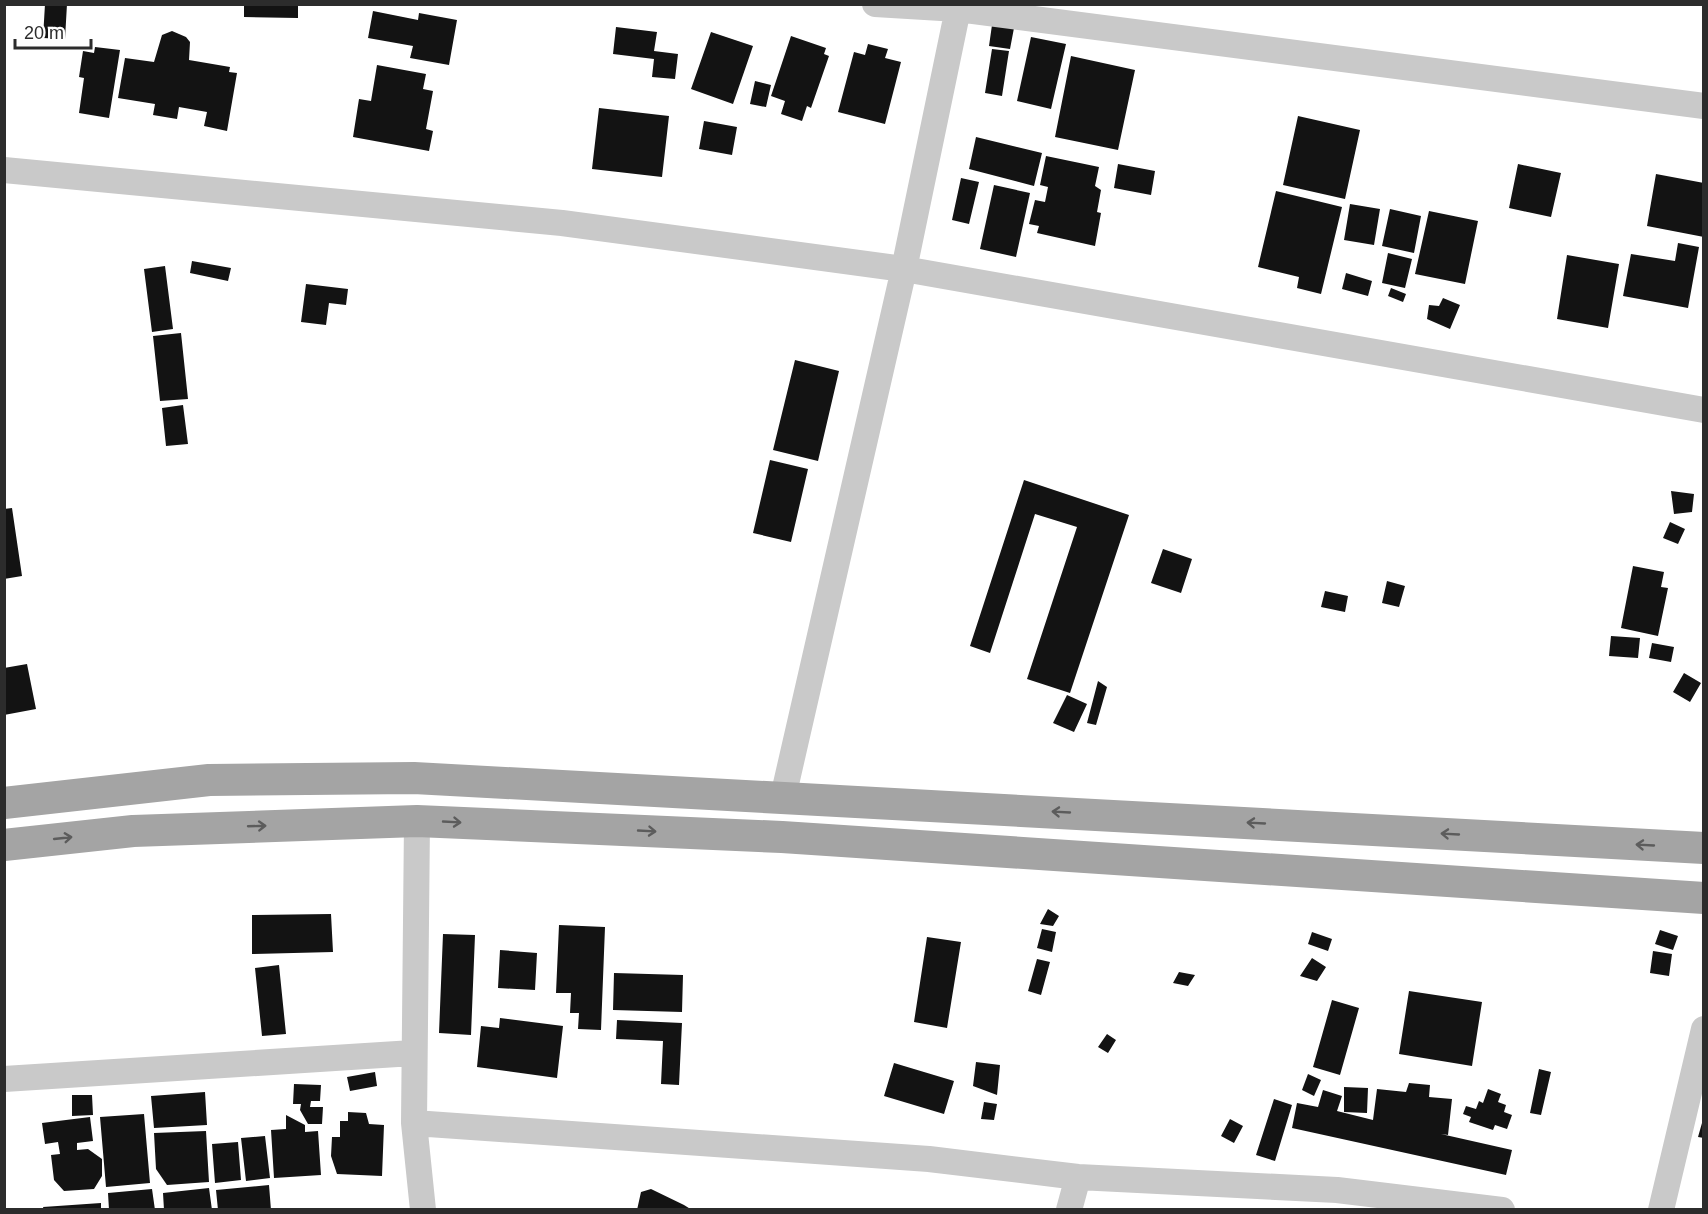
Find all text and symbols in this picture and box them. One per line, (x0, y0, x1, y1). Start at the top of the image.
scale bar (15, 12, 92, 50)
text: 20 m (24, 23, 64, 43)
one-way arrow (1052, 807, 1071, 818)
one-way arrow (442, 817, 462, 828)
one-way arrow (1246, 818, 1266, 829)
one-way arrow (247, 821, 267, 832)
one-way arrow (636, 826, 656, 837)
one-way arrow (1441, 829, 1461, 840)
one-way arrow (52, 833, 72, 844)
one-way arrow (1636, 840, 1656, 851)

